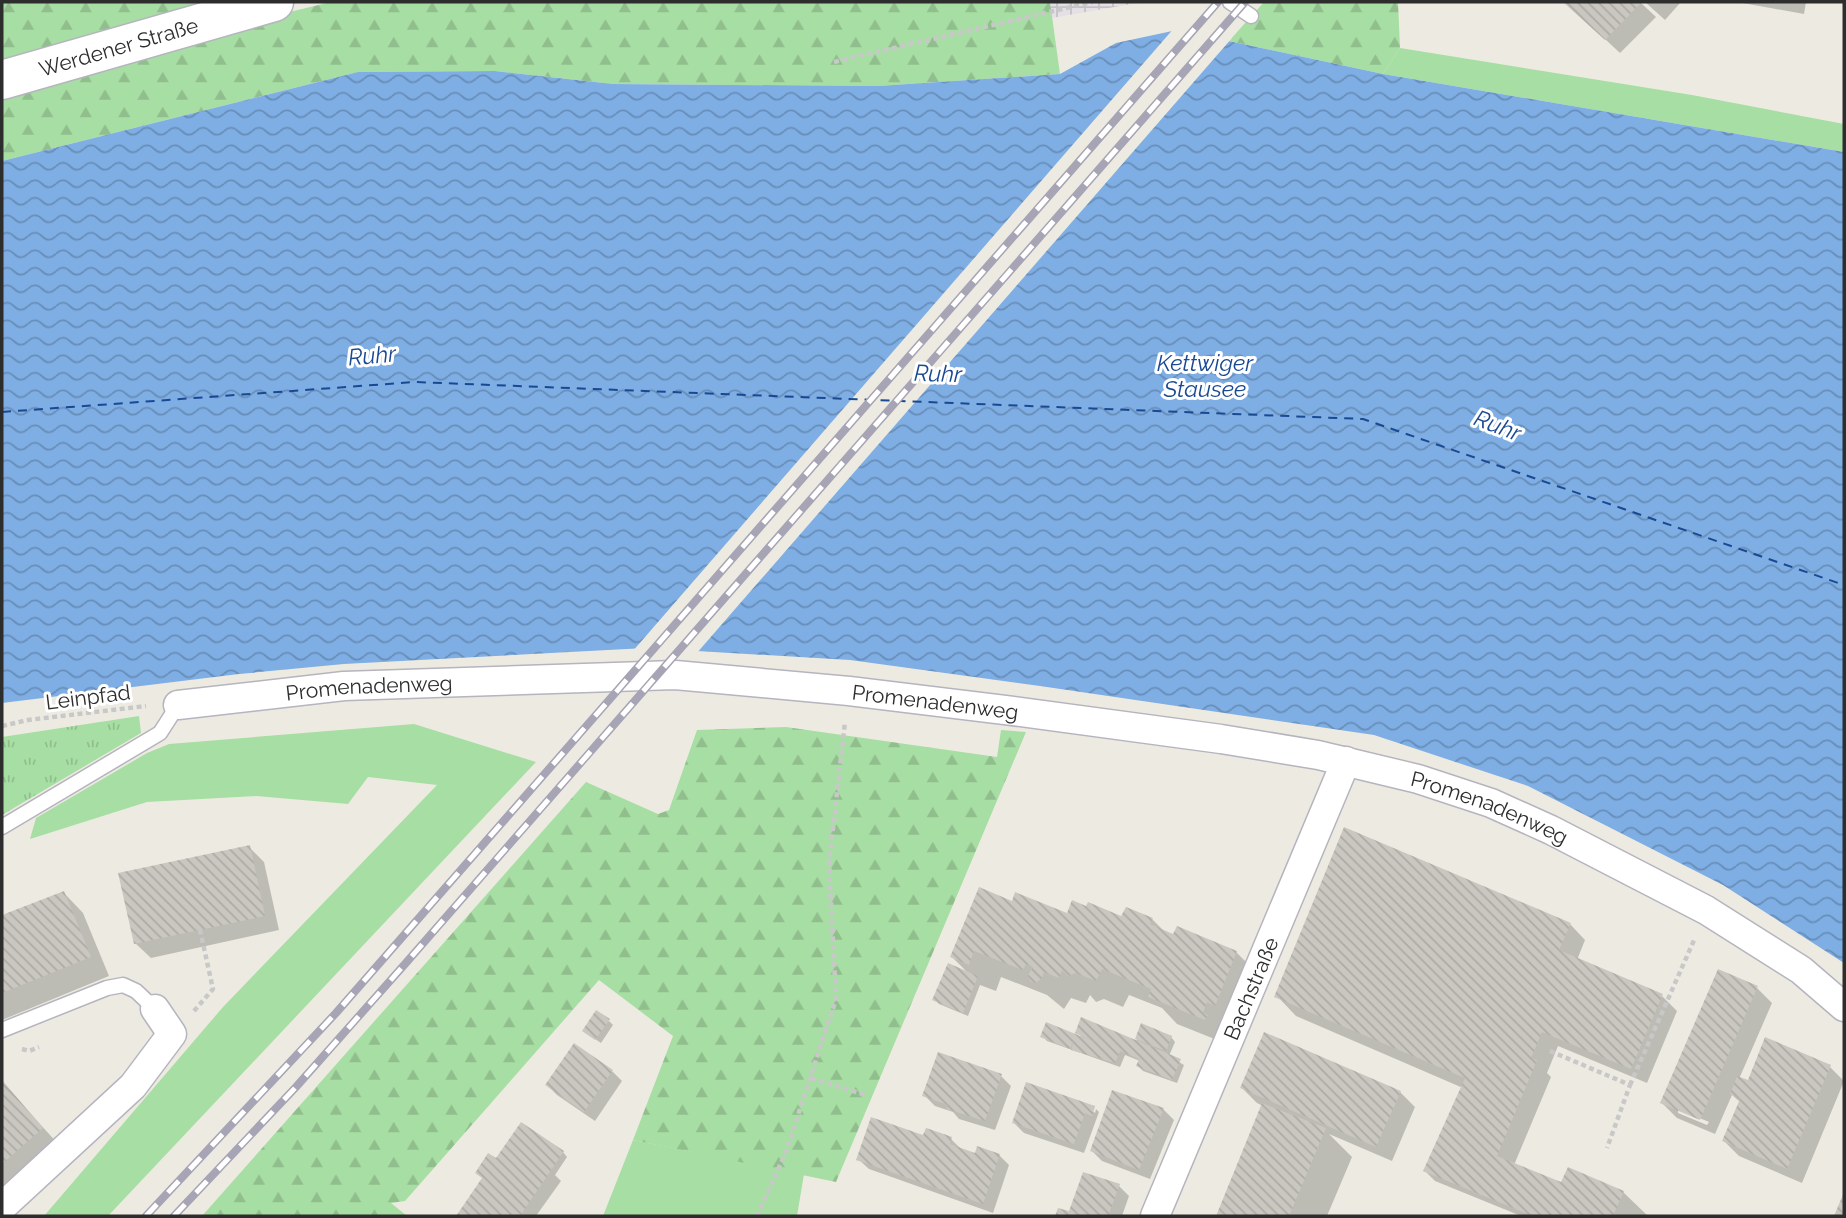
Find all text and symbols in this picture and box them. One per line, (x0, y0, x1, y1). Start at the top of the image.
street label: Werdener Straße (36, 12, 201, 81)
water label: Ruhr (347, 339, 398, 371)
water label: Kettwiger Stausee (1157, 349, 1254, 402)
water label: Ruhr (913, 359, 964, 387)
water label: Ruhr (1471, 404, 1526, 447)
street label: Promenadenweg (284, 670, 453, 705)
street label: Leinpfad (44, 679, 132, 715)
street label: Promenadenweg (851, 679, 1020, 724)
street label: Promenadenweg (1408, 765, 1573, 849)
street label: Bachstraße (1218, 933, 1283, 1043)

